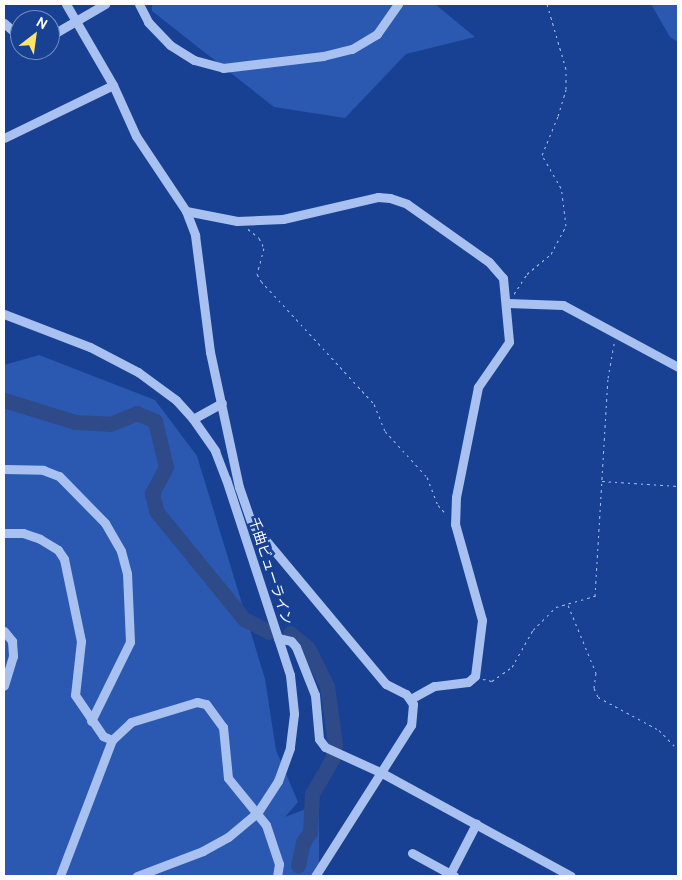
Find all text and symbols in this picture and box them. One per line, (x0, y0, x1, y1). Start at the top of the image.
north arrow (10, 10, 60, 60)
text: N (33, 13, 51, 33)
street label: 千曲ビューライン (246, 515, 296, 627)

